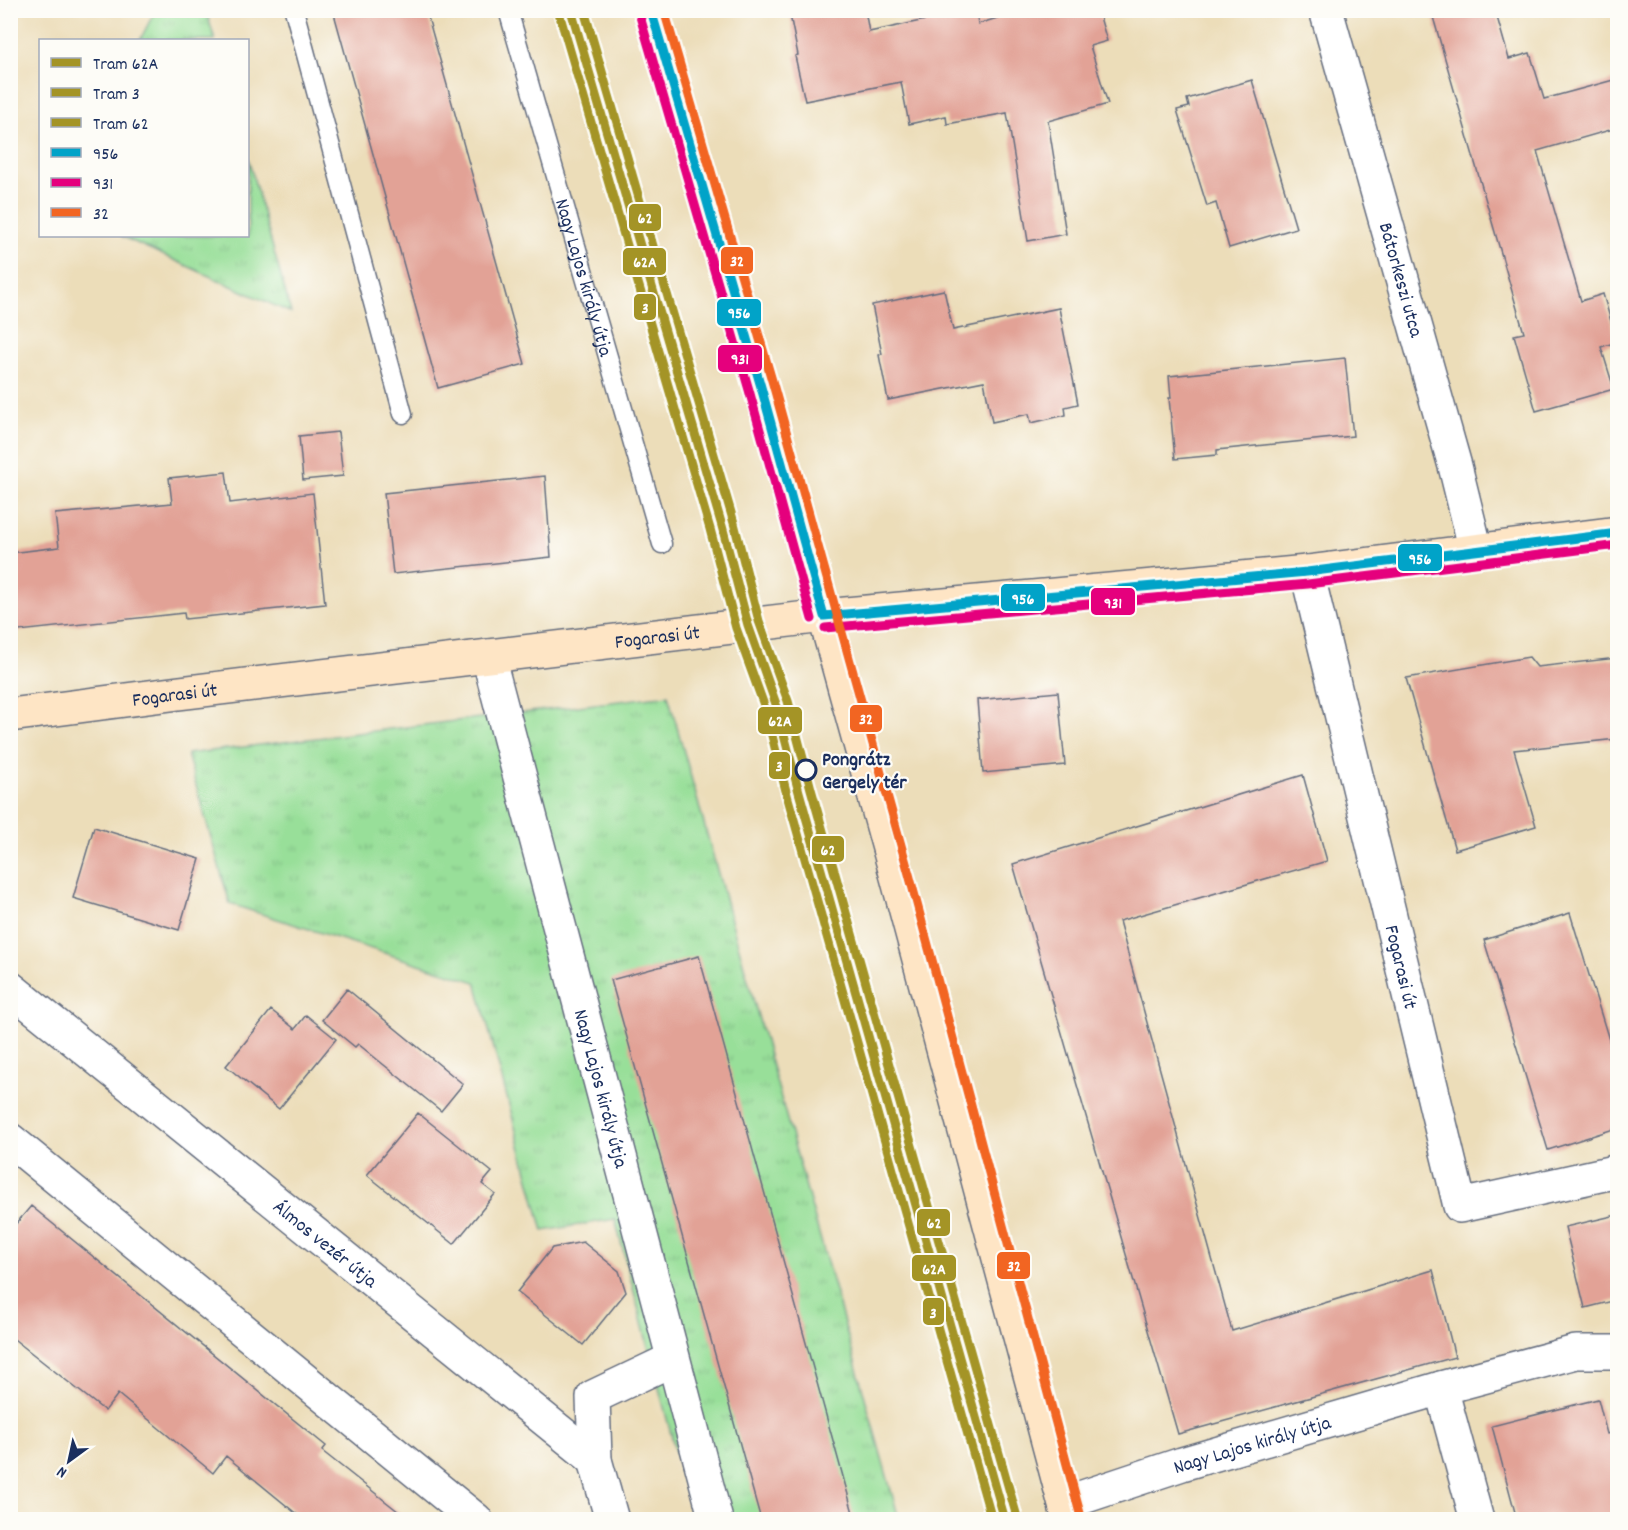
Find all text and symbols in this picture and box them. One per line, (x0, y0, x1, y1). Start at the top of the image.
legend (39, 39, 249, 237)
text: Tram 62A (93, 53, 158, 78)
text: Tram 3 (93, 83, 140, 108)
text: Tram 62 (93, 113, 149, 138)
text: 956 (93, 143, 118, 168)
text: 931 (93, 173, 113, 198)
street label: Nagy Lajos király útja (546, 196, 618, 361)
text: 32 (93, 203, 109, 228)
line badge: 62 (628, 203, 662, 232)
text: 62 (638, 208, 652, 231)
street label: Bátorkeszi utca (1370, 220, 1429, 341)
line badge: 32 (720, 246, 754, 275)
line badge: 62A (622, 247, 667, 276)
text: 32 (730, 251, 744, 274)
text: 62A (633, 252, 657, 275)
line badge: 3 (633, 293, 657, 321)
text: 3 (641, 298, 649, 321)
line badge: 956 (716, 298, 762, 327)
text: 956 (728, 303, 750, 326)
line badge: 931 (717, 344, 763, 373)
text: 931 (731, 349, 749, 372)
line badge: 956 (1397, 543, 1443, 572)
text: 956 (1409, 549, 1431, 572)
line badge: 956 (1000, 583, 1046, 612)
line badge: 931 (1090, 587, 1136, 616)
text: 956 (1012, 589, 1034, 612)
text: 931 (1104, 593, 1122, 616)
street label: Fogarasi út (613, 620, 702, 658)
street label: Fogarasi út (131, 678, 219, 716)
line badge: 32 (849, 704, 883, 733)
line badge: 62A (757, 706, 803, 735)
text: 32 (859, 709, 873, 732)
text: 62A (768, 711, 792, 734)
place label: Pongrátz Gergely tér (822, 747, 907, 798)
line badge: 3 (768, 751, 791, 780)
text: 3 (775, 756, 783, 779)
marker: Pongrátz Gergely tér (795, 759, 817, 781)
line badge: 62 (811, 835, 845, 863)
text: 62 (821, 840, 835, 863)
street label: Fogarasi út (1376, 923, 1423, 1012)
street label: Nagy Lajos király útja (565, 1007, 634, 1172)
street label: Álmos vezér útja (266, 1195, 383, 1296)
line badge: 62 (916, 1208, 951, 1237)
text: 62 (927, 1213, 941, 1236)
line badge: 32 (996, 1251, 1031, 1280)
line badge: 62A (911, 1254, 957, 1282)
text: 32 (1007, 1256, 1021, 1279)
text: 62A (922, 1259, 946, 1282)
line badge: 3 (922, 1297, 945, 1326)
text: 3 (929, 1303, 937, 1326)
street label: Nagy Lajos király útja (1170, 1410, 1335, 1483)
north arrow (39, 1431, 99, 1491)
text: N (53, 1460, 72, 1483)

